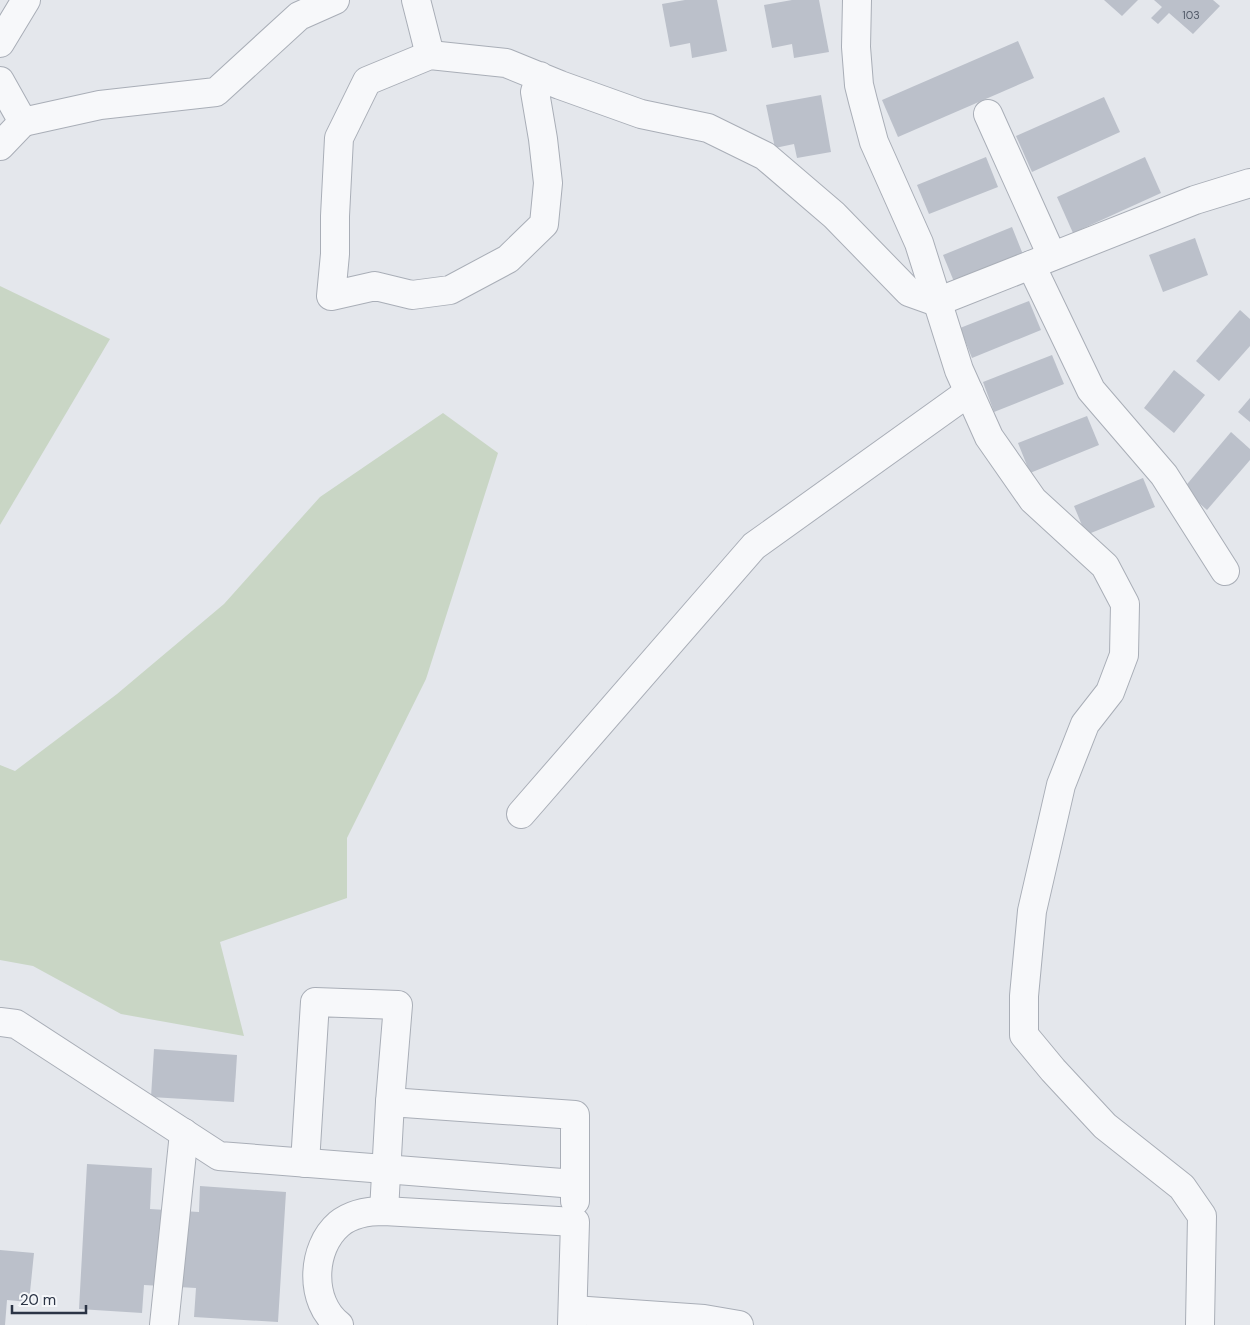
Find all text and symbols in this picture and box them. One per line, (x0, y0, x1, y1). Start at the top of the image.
house number: 103 (1182, 8, 1200, 22)
scale bar (12, 1282, 86, 1314)
text: 20 m (20, 1290, 56, 1310)

